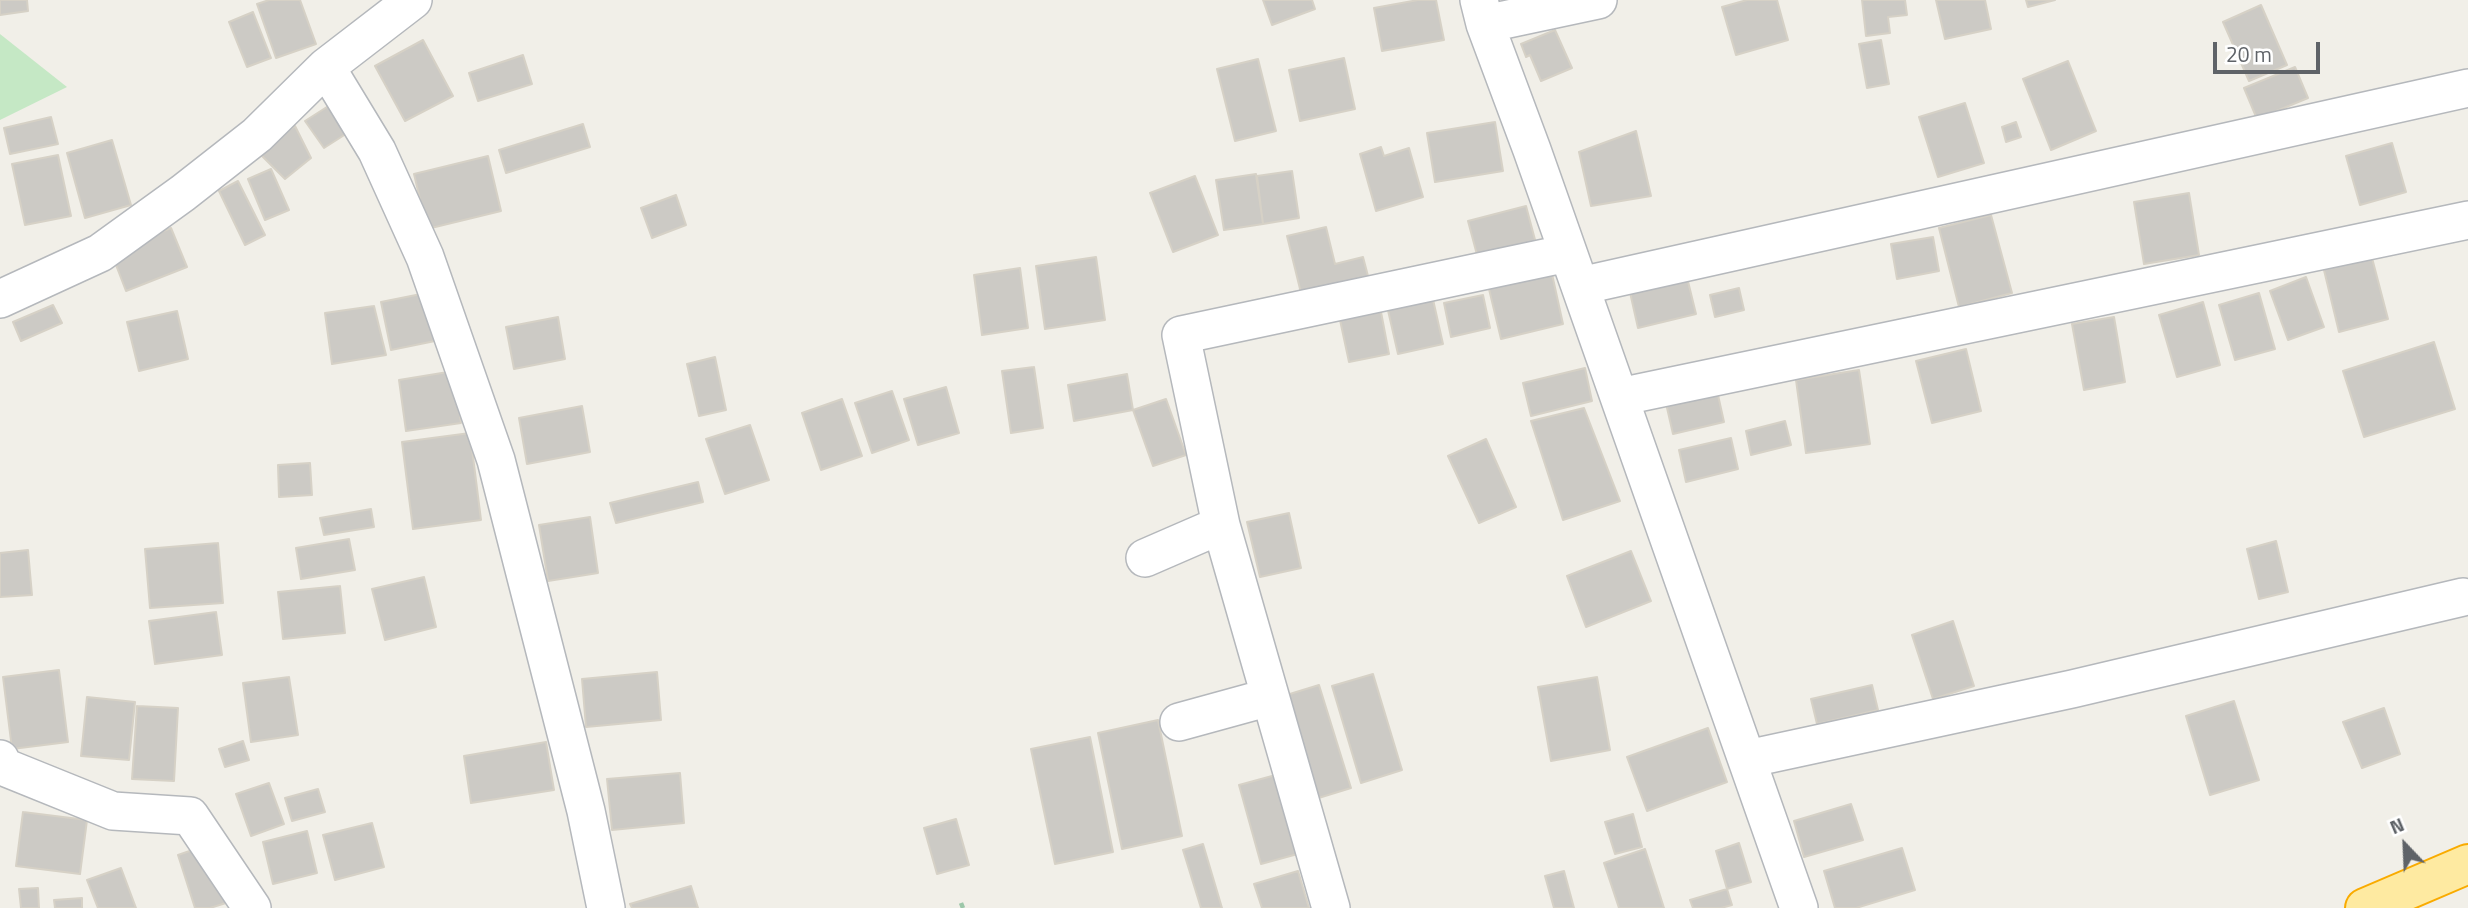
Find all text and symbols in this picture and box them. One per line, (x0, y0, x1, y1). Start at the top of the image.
scale bar (2216, 28, 2323, 72)
text: 20 m (2226, 38, 2272, 70)
text: N (2385, 809, 2408, 841)
north arrow (2370, 810, 2440, 880)

